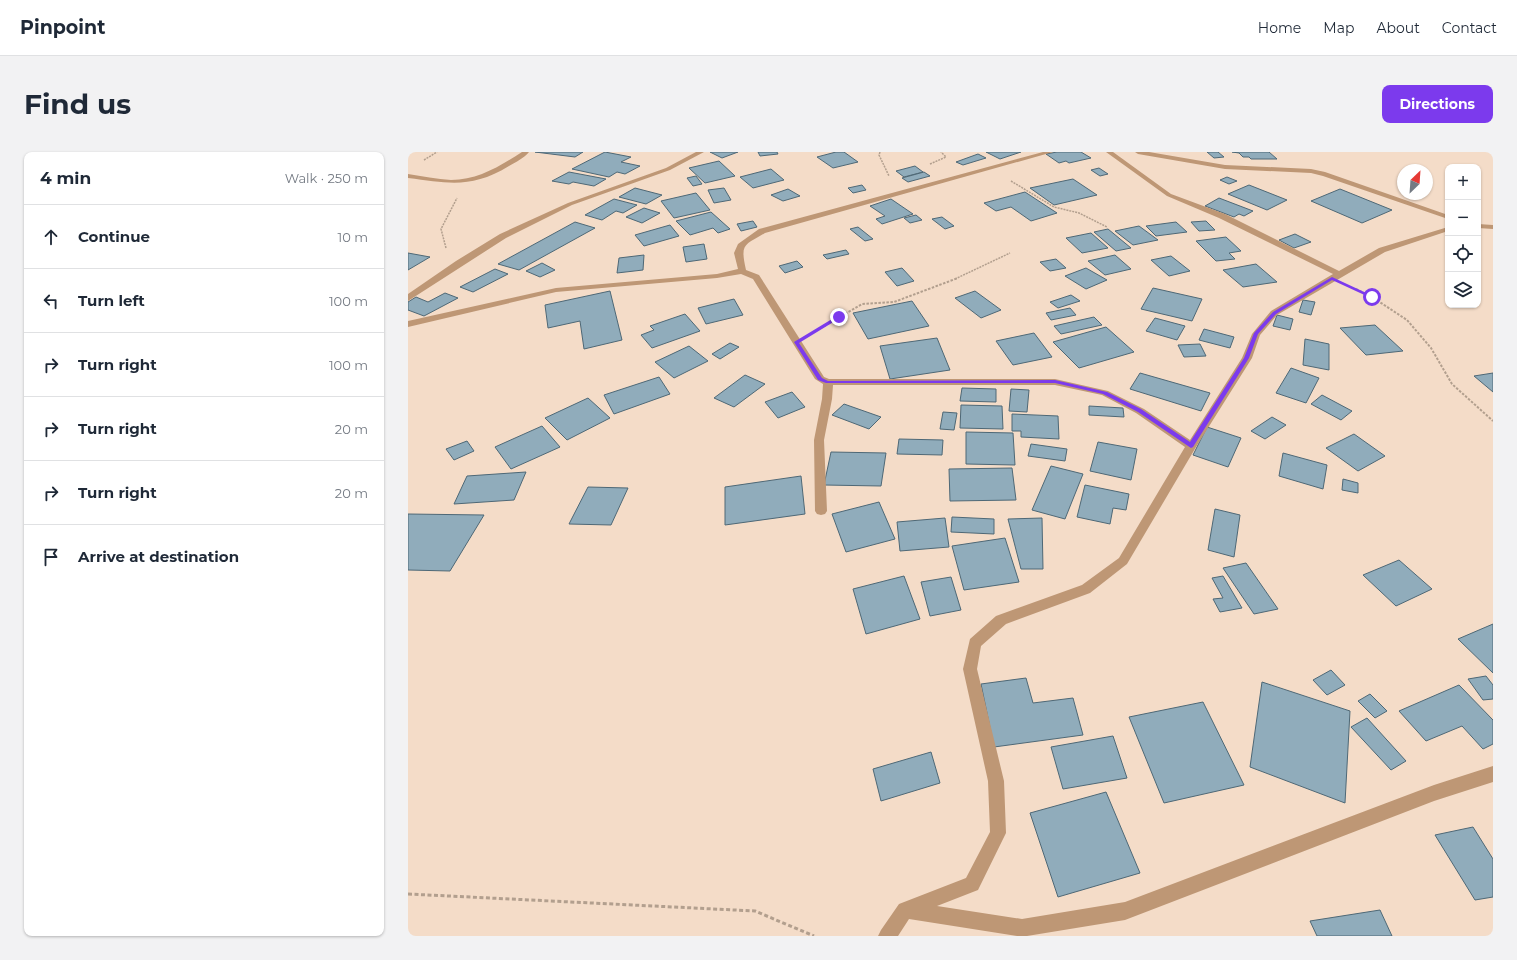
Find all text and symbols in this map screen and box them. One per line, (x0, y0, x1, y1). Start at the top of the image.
text: Pinpoint (20, 16, 105, 39)
text: Home (1258, 19, 1301, 37)
text: Map (1323, 19, 1354, 37)
text: About (1376, 19, 1420, 37)
text: Contact (1442, 19, 1497, 37)
button: Directions (1382, 85, 1493, 123)
text: Find us (24, 87, 131, 121)
north arrow (1397, 164, 1433, 200)
map controls (1445, 164, 1481, 308)
button: + (1445, 164, 1481, 200)
text: 4 min (40, 168, 91, 188)
text: Walk · 250 m (285, 170, 368, 186)
button: − (1445, 200, 1481, 236)
icon: ahead (40, 226, 62, 248)
text: Continue (78, 227, 150, 246)
text: 10 m (338, 229, 368, 245)
button: locate (1445, 236, 1481, 272)
button: layers (1445, 272, 1481, 308)
route start (1363, 288, 1381, 306)
icon: left (40, 290, 62, 312)
text: Turn left (78, 291, 145, 310)
text: 100 m (329, 293, 368, 309)
route end (830, 308, 848, 326)
icon: right (40, 354, 62, 376)
text: Turn right (78, 355, 157, 374)
text: 100 m (329, 357, 368, 373)
icon: right (40, 418, 62, 440)
text: Turn right (78, 419, 157, 438)
text: 20 m (335, 421, 368, 437)
icon: right (40, 482, 62, 504)
text: Turn right (78, 483, 157, 502)
text: 20 m (335, 485, 368, 501)
icon: arrive (40, 546, 62, 568)
text: Arrive at destination (78, 547, 239, 566)

